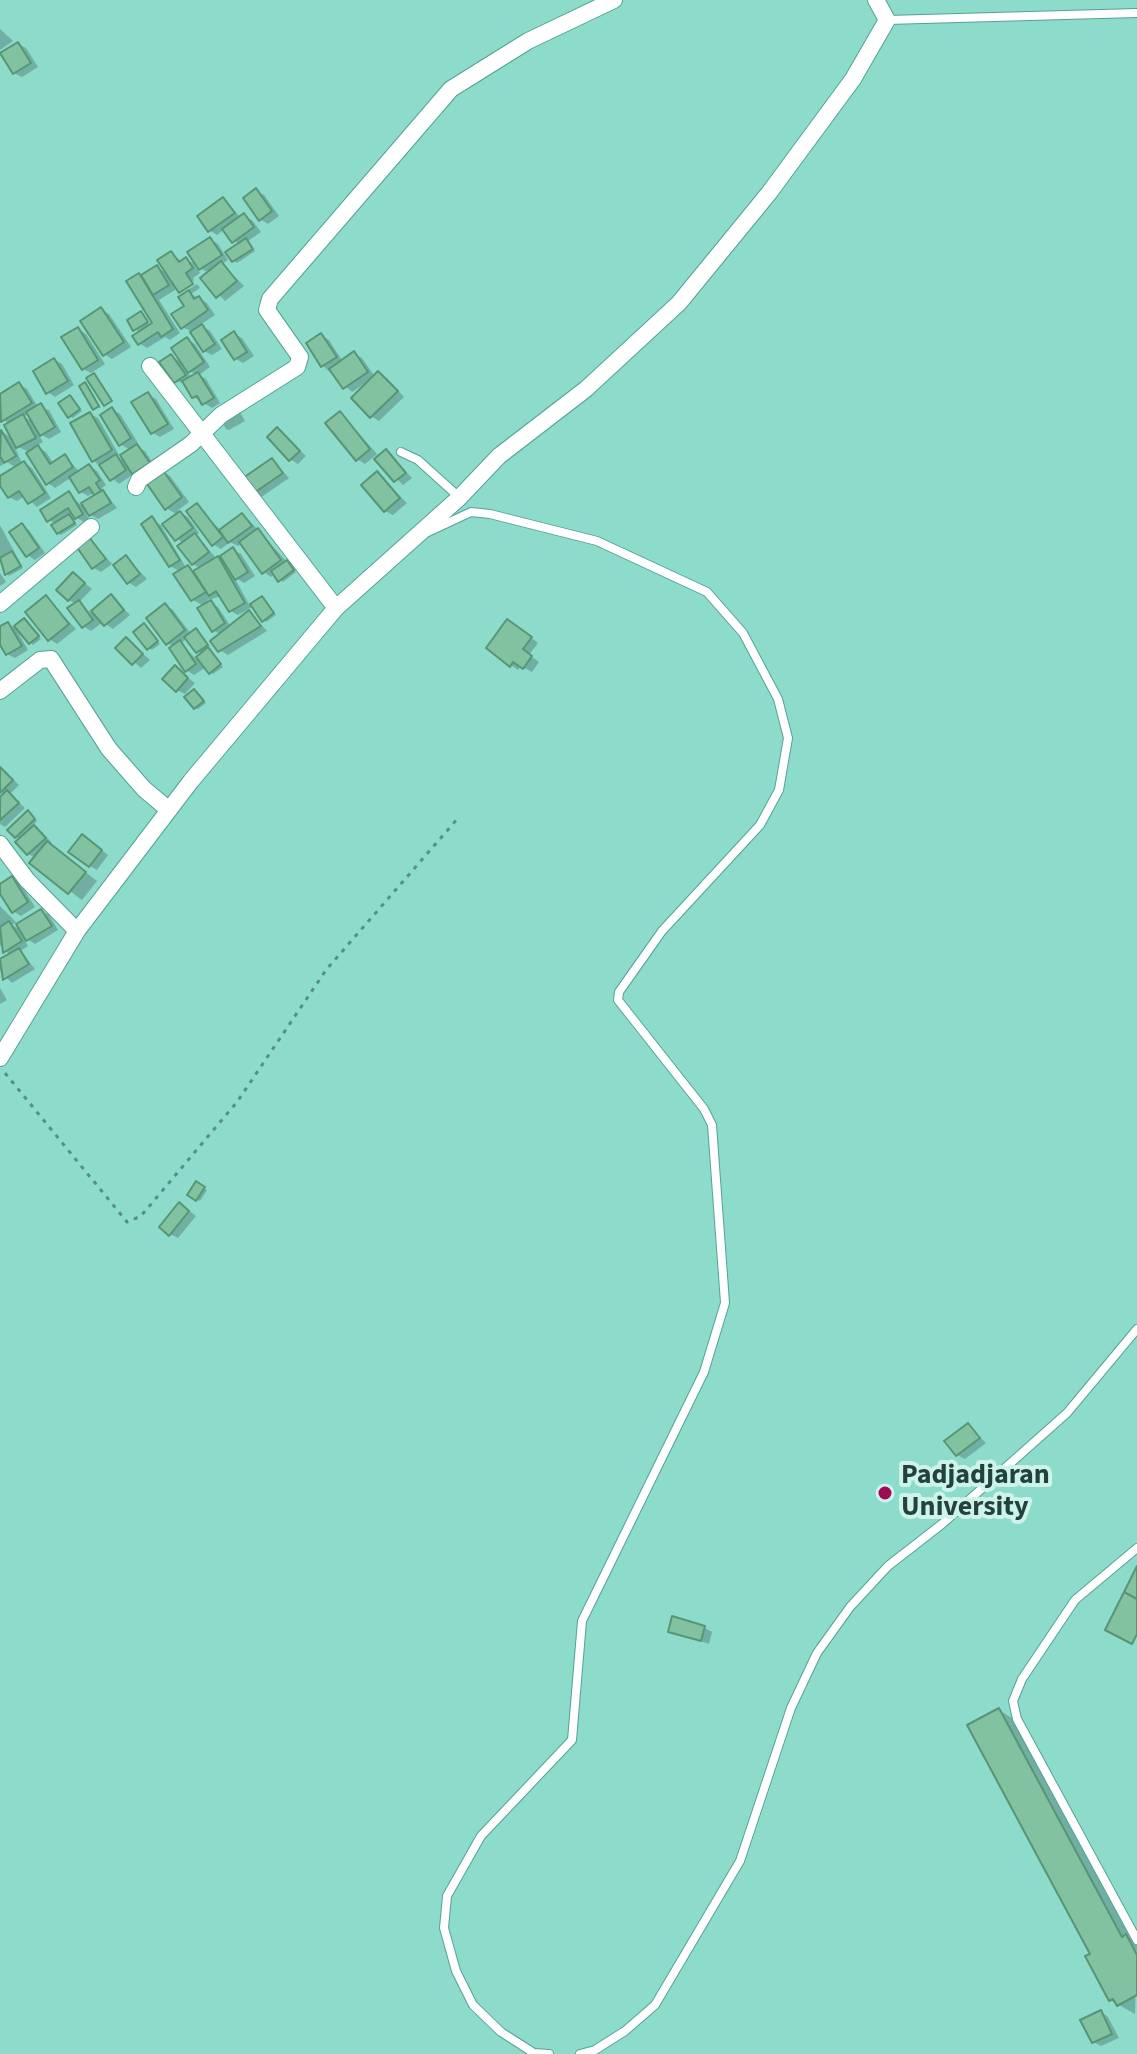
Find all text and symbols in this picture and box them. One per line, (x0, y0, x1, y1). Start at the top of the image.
place label: Padjadjaran University (901, 1460, 1050, 1526)
marker: Padjadjaran University (876, 1484, 894, 1502)

